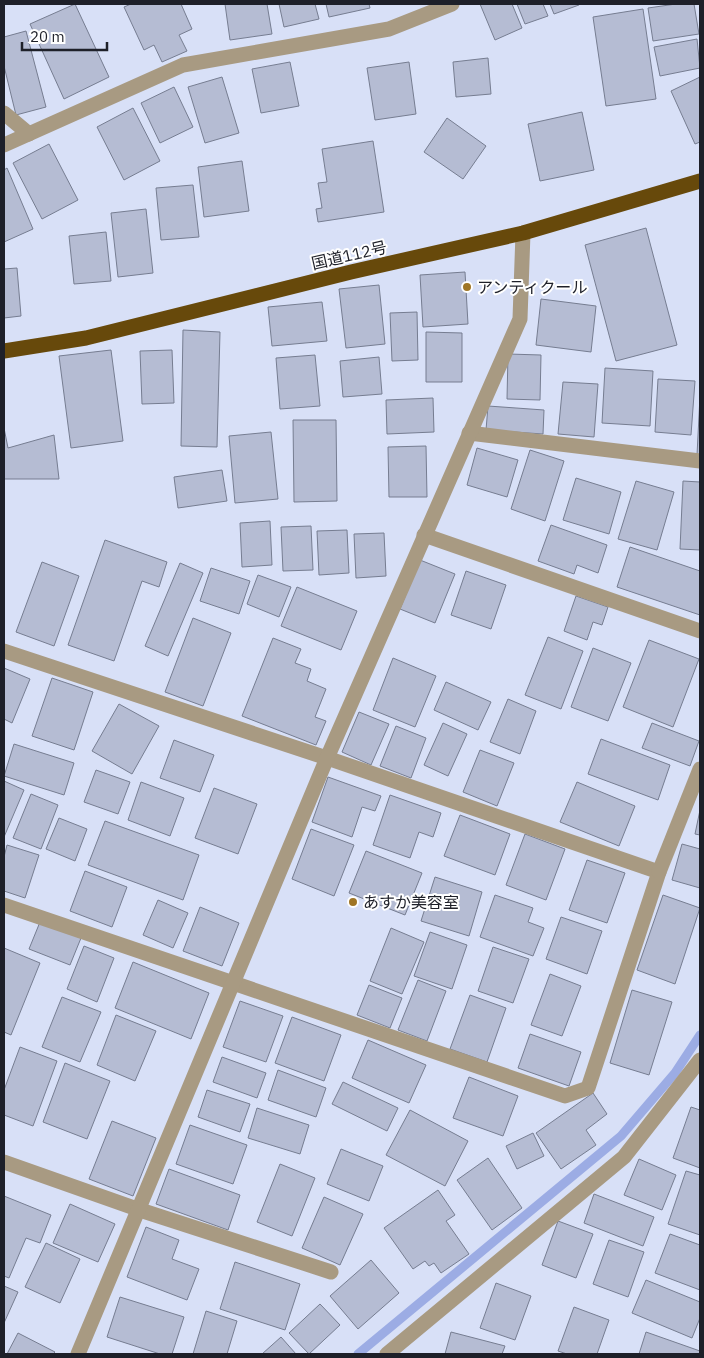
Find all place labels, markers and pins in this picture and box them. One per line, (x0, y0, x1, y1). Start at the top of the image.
place label: アンティクール (477, 277, 587, 297)
marker: アンティクール (461, 281, 473, 293)
place label: あすか美容室 (363, 892, 459, 912)
marker: あすか美容室 (347, 896, 359, 908)

